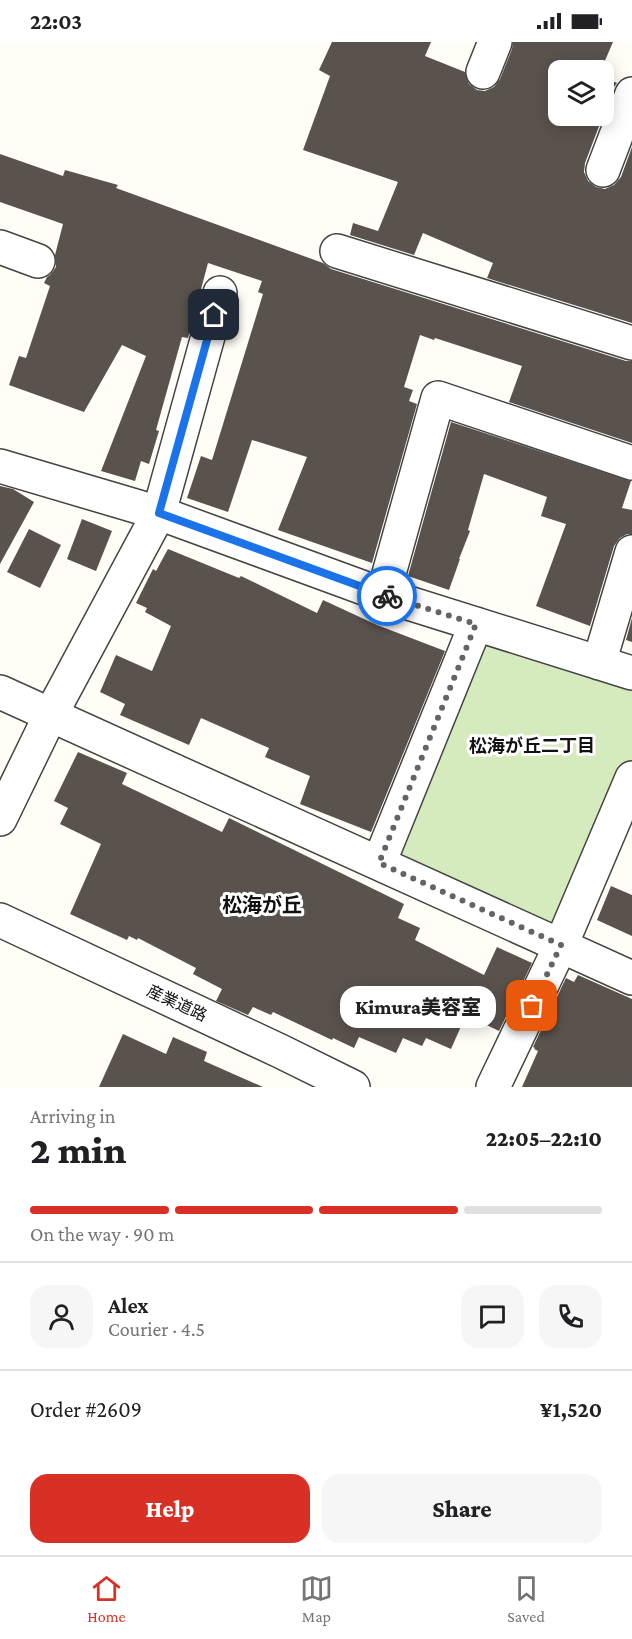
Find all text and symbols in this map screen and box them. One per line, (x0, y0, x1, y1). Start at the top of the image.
text: 22:03 (30, 9, 82, 34)
map controls (548, 60, 614, 126)
button: layers (548, 60, 614, 126)
pin (188, 289, 239, 340)
icon: home (197, 298, 230, 331)
courier (357, 566, 417, 626)
icon: bike (371, 580, 404, 613)
district label: 松海が丘二丁目 (469, 736, 595, 756)
district label: 松海が丘 (222, 894, 302, 916)
pin (506, 980, 557, 1031)
street label: 産業道路 (144, 982, 210, 1024)
callout: Kimura美容室 (340, 985, 496, 1027)
icon: bag (515, 989, 548, 1022)
text: Kimura美容室 (355, 996, 481, 1018)
text: Arriving in (30, 1105, 115, 1127)
text: 22:05–22:10 (486, 1126, 602, 1151)
text: 2 min (30, 1128, 126, 1171)
text: On the way · 90 m (30, 1223, 174, 1245)
button: person (30, 1285, 93, 1348)
button: chat (461, 1285, 524, 1348)
button: phone (539, 1285, 602, 1348)
text: Alex (108, 1293, 149, 1318)
text: Courier · 4.5 (108, 1318, 205, 1340)
text: Order #2609 (30, 1397, 142, 1422)
text: ¥1,520 (540, 1397, 602, 1422)
button: Help (30, 1474, 310, 1543)
button: Share (322, 1474, 602, 1543)
tab: Home (87, 1572, 126, 1625)
tab: Map (300, 1572, 333, 1625)
tab: Saved (507, 1572, 545, 1625)

